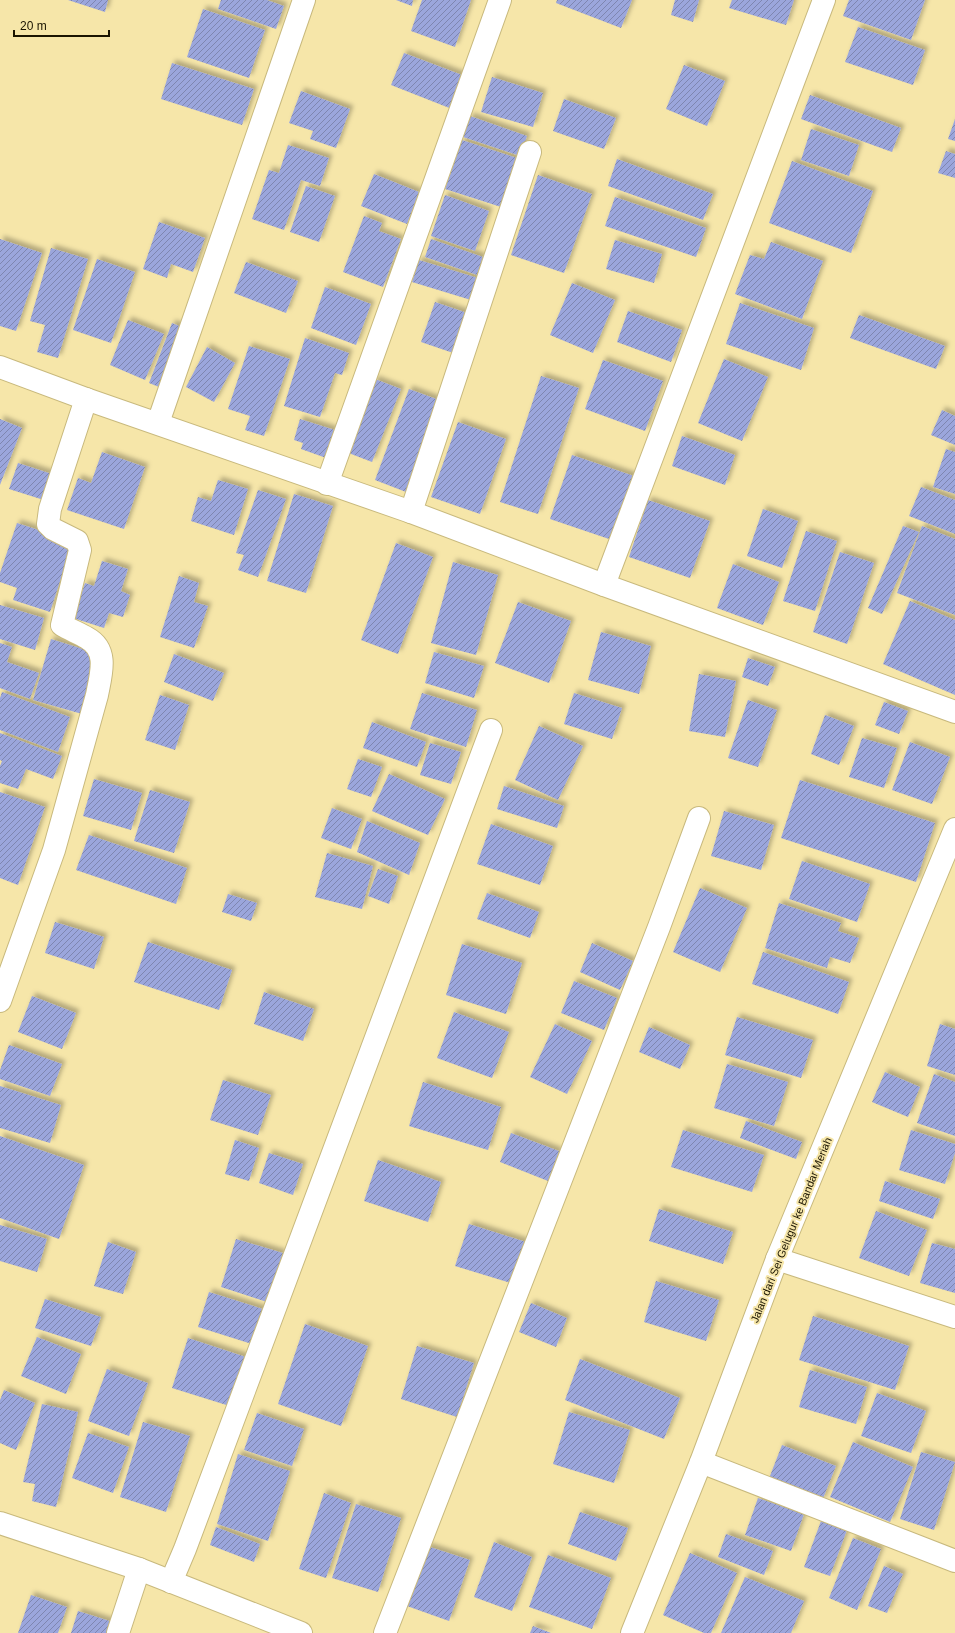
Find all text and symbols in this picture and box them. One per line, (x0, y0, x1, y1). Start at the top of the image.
scale bar (14, 12, 109, 38)
text: 20 m (20, 19, 47, 33)
street label: Jalan dari Sei Gelugur ke Bandar Meriah (748, 1136, 834, 1324)

